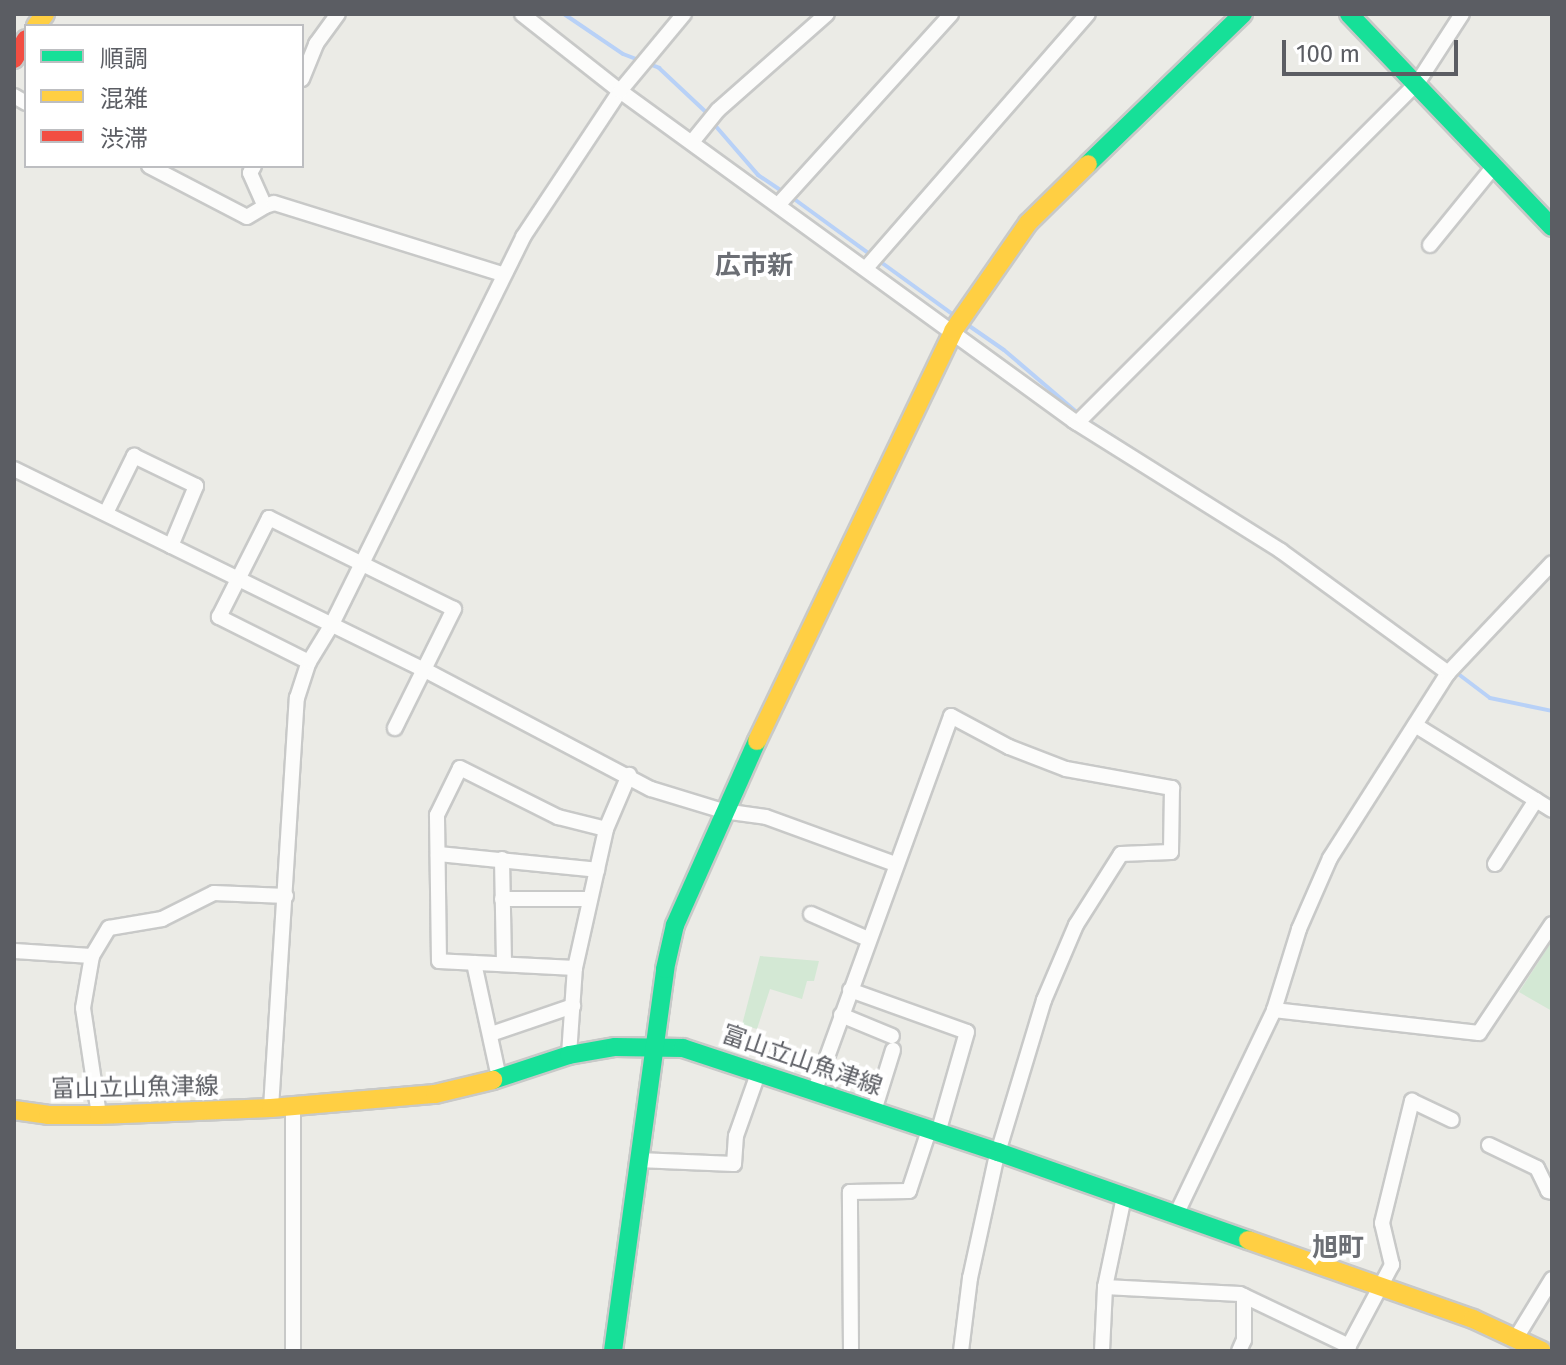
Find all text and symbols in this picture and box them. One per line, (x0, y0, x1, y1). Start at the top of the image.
legend (24, 24, 304, 168)
scale bar (1286, 24, 1462, 74)
text: 100 m (1296, 40, 1360, 68)
text: 順調 (100, 45, 148, 73)
text: 混雑 (100, 85, 148, 113)
text: 渋滞 (100, 125, 148, 153)
district label: 広市新 (715, 250, 793, 282)
street label: 富山立山魚津線 (718, 1020, 886, 1102)
street label: 富山立山魚津線 (51, 1072, 219, 1104)
district label: 旭町 (1312, 1232, 1364, 1264)

